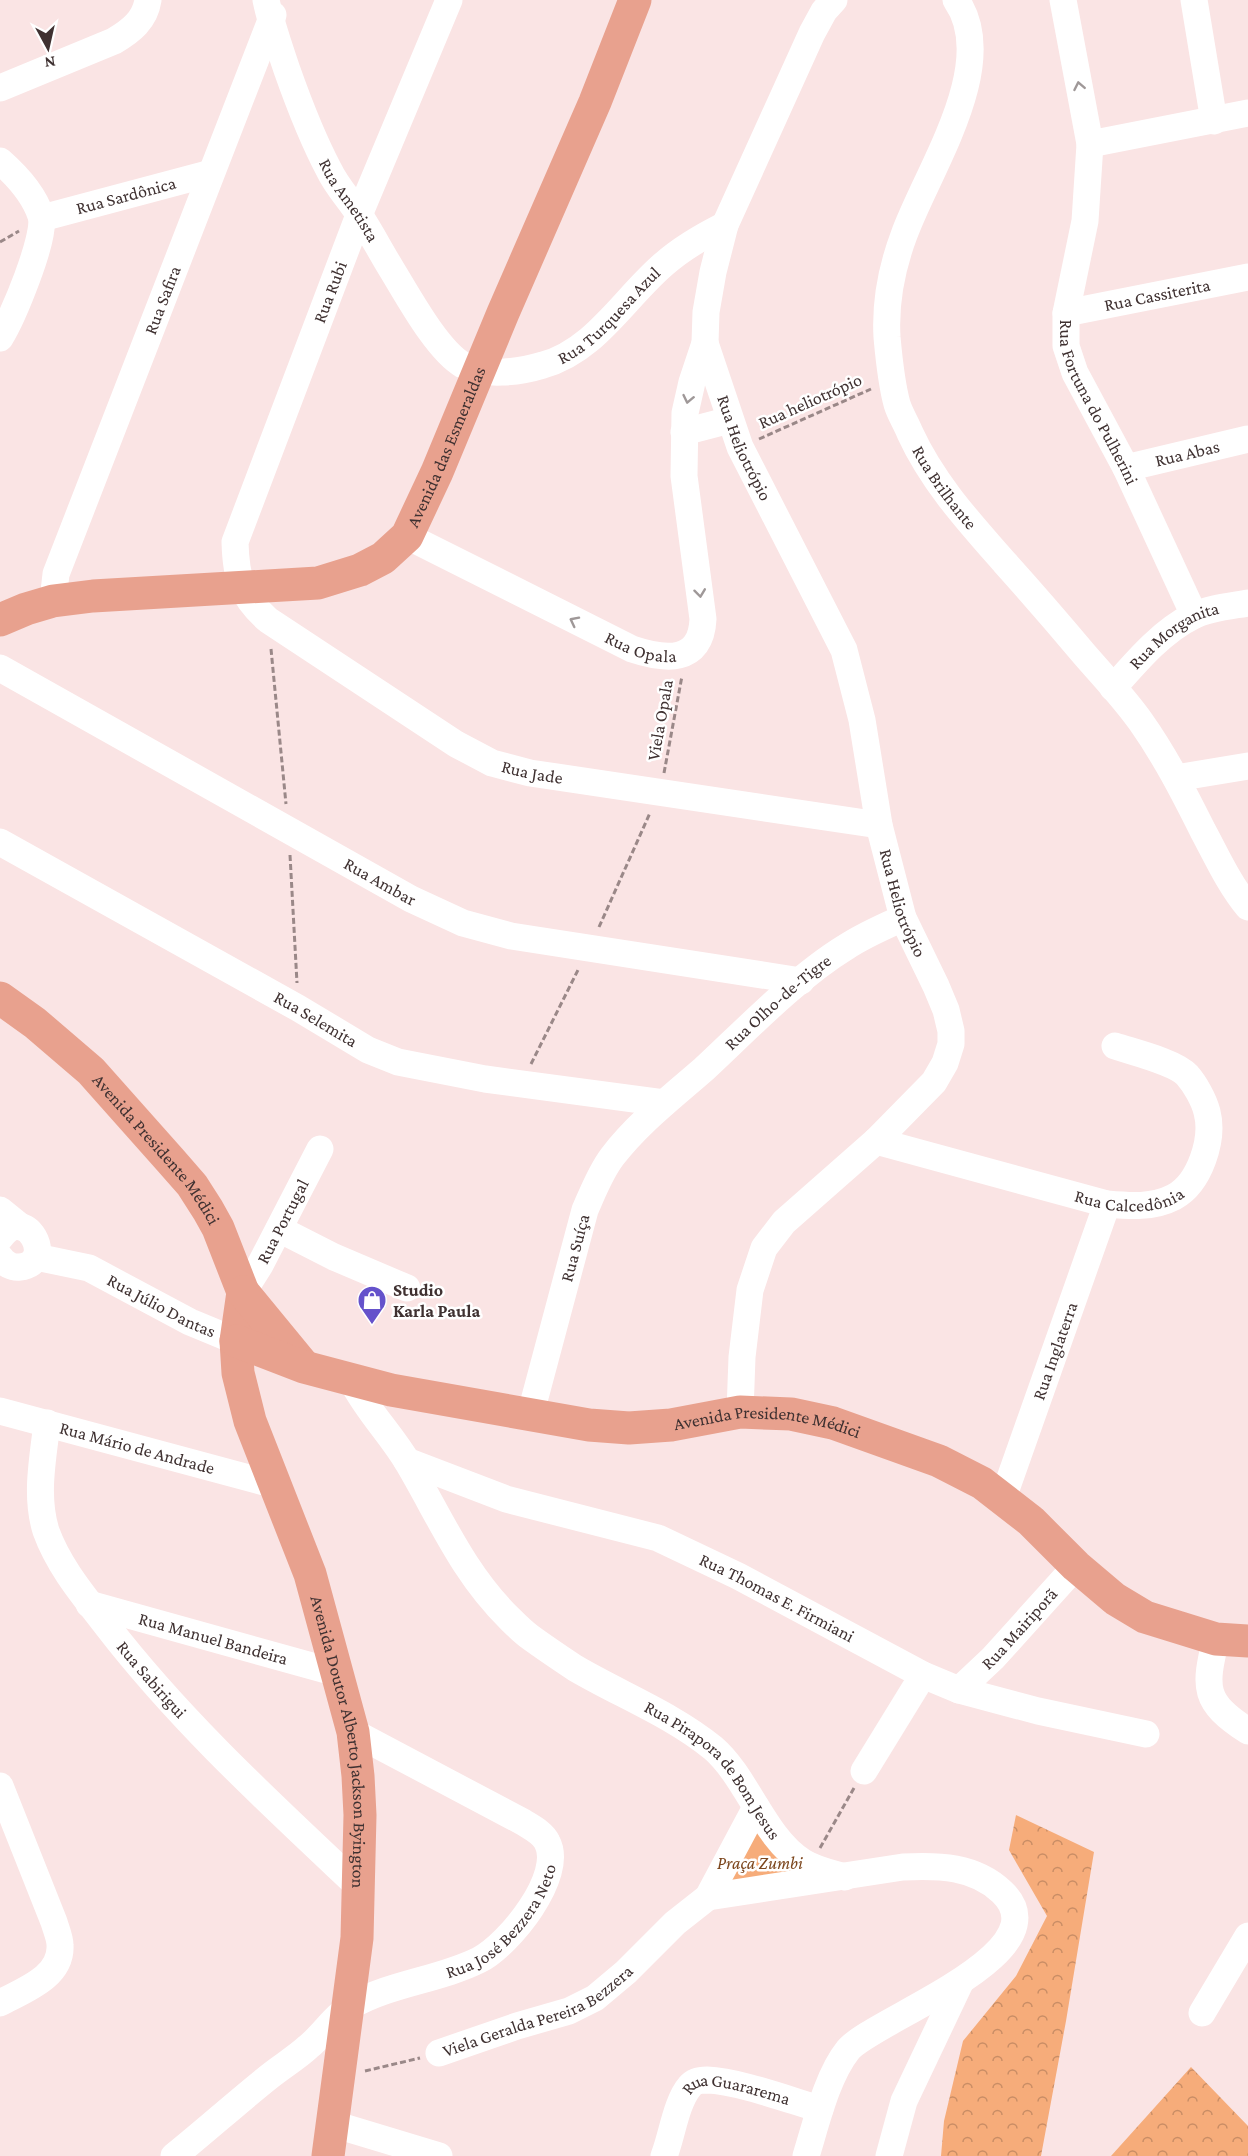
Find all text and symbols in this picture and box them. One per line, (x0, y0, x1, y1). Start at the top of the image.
north arrow (18, 18, 78, 78)
text: N (43, 53, 57, 72)
one-way arrow (1073, 81, 1086, 91)
street label: Rua Ametista (315, 155, 383, 245)
street label: Rua Sardônica (74, 173, 178, 218)
street label: Rua Rubi (309, 258, 351, 326)
street label: Rua Turquesa Azul (554, 262, 664, 368)
street label: Rua Safira (140, 263, 185, 337)
street label: Rua Cassiterita (1102, 275, 1212, 315)
street label: Rua Fortuna do Pulherini (1056, 319, 1142, 488)
street label: Avenida das Esmeraldas (403, 364, 490, 530)
street label: Rua heliotrópio (755, 369, 865, 433)
street label: Rua Heliotrópio (713, 392, 776, 504)
one-way arrow (683, 394, 696, 404)
street label: Rua Abas (1153, 436, 1222, 471)
street label: Rua Brilhante (908, 442, 981, 533)
one-way arrow (693, 588, 706, 597)
street label: Rua Morganita (1125, 598, 1221, 673)
one-way arrow (569, 617, 580, 628)
street label: Rua Opala (602, 627, 677, 666)
street label: Viela Opala (643, 678, 677, 762)
street label: Rua Jade (499, 756, 564, 788)
street label: Rua Heliotrópio (876, 847, 930, 960)
street label: Rua Ambar (340, 853, 420, 910)
street label: Rua Olho-de-Tigre (721, 950, 835, 1054)
street label: Rua Selemita (271, 987, 361, 1051)
street label: Avenida Presidente Médici (88, 1070, 224, 1228)
street label: Rua Portugal (252, 1176, 313, 1267)
street label: Rua Calcedônia (1073, 1184, 1188, 1216)
street label: Rua Suíça (556, 1212, 594, 1284)
street label: Rua Júlio Dantas (104, 1270, 219, 1342)
place label: Studio Karla Paula (393, 1280, 481, 1321)
shop icon: Studio Karla Paula (356, 1284, 388, 1326)
street label: Rua Inglaterra (1029, 1299, 1082, 1403)
street label: Avenida Presidente Médici (672, 1402, 864, 1442)
street label: Rua Mário de Andrade (57, 1417, 217, 1478)
street label: Rua Thomas E. Firmiani (696, 1549, 858, 1646)
street label: Rua Mairiporã (977, 1584, 1061, 1674)
street label: Avenida Doutor Alberto Jackson Byington (306, 1593, 370, 1889)
street label: Rua Manuel Bandeira (136, 1608, 290, 1669)
street label: Rua Sabirigui (113, 1637, 191, 1722)
street label: Rua Pirapora de Bom Jesus (641, 1697, 785, 1843)
park label: Praça Zumbi (717, 1853, 803, 1873)
street label: Rua José Bezzera Neto (443, 1862, 560, 1982)
street label: Viela Geralda Pereira Bezzera (440, 1961, 637, 2061)
street label: Rua Guararema (677, 2070, 793, 2109)

